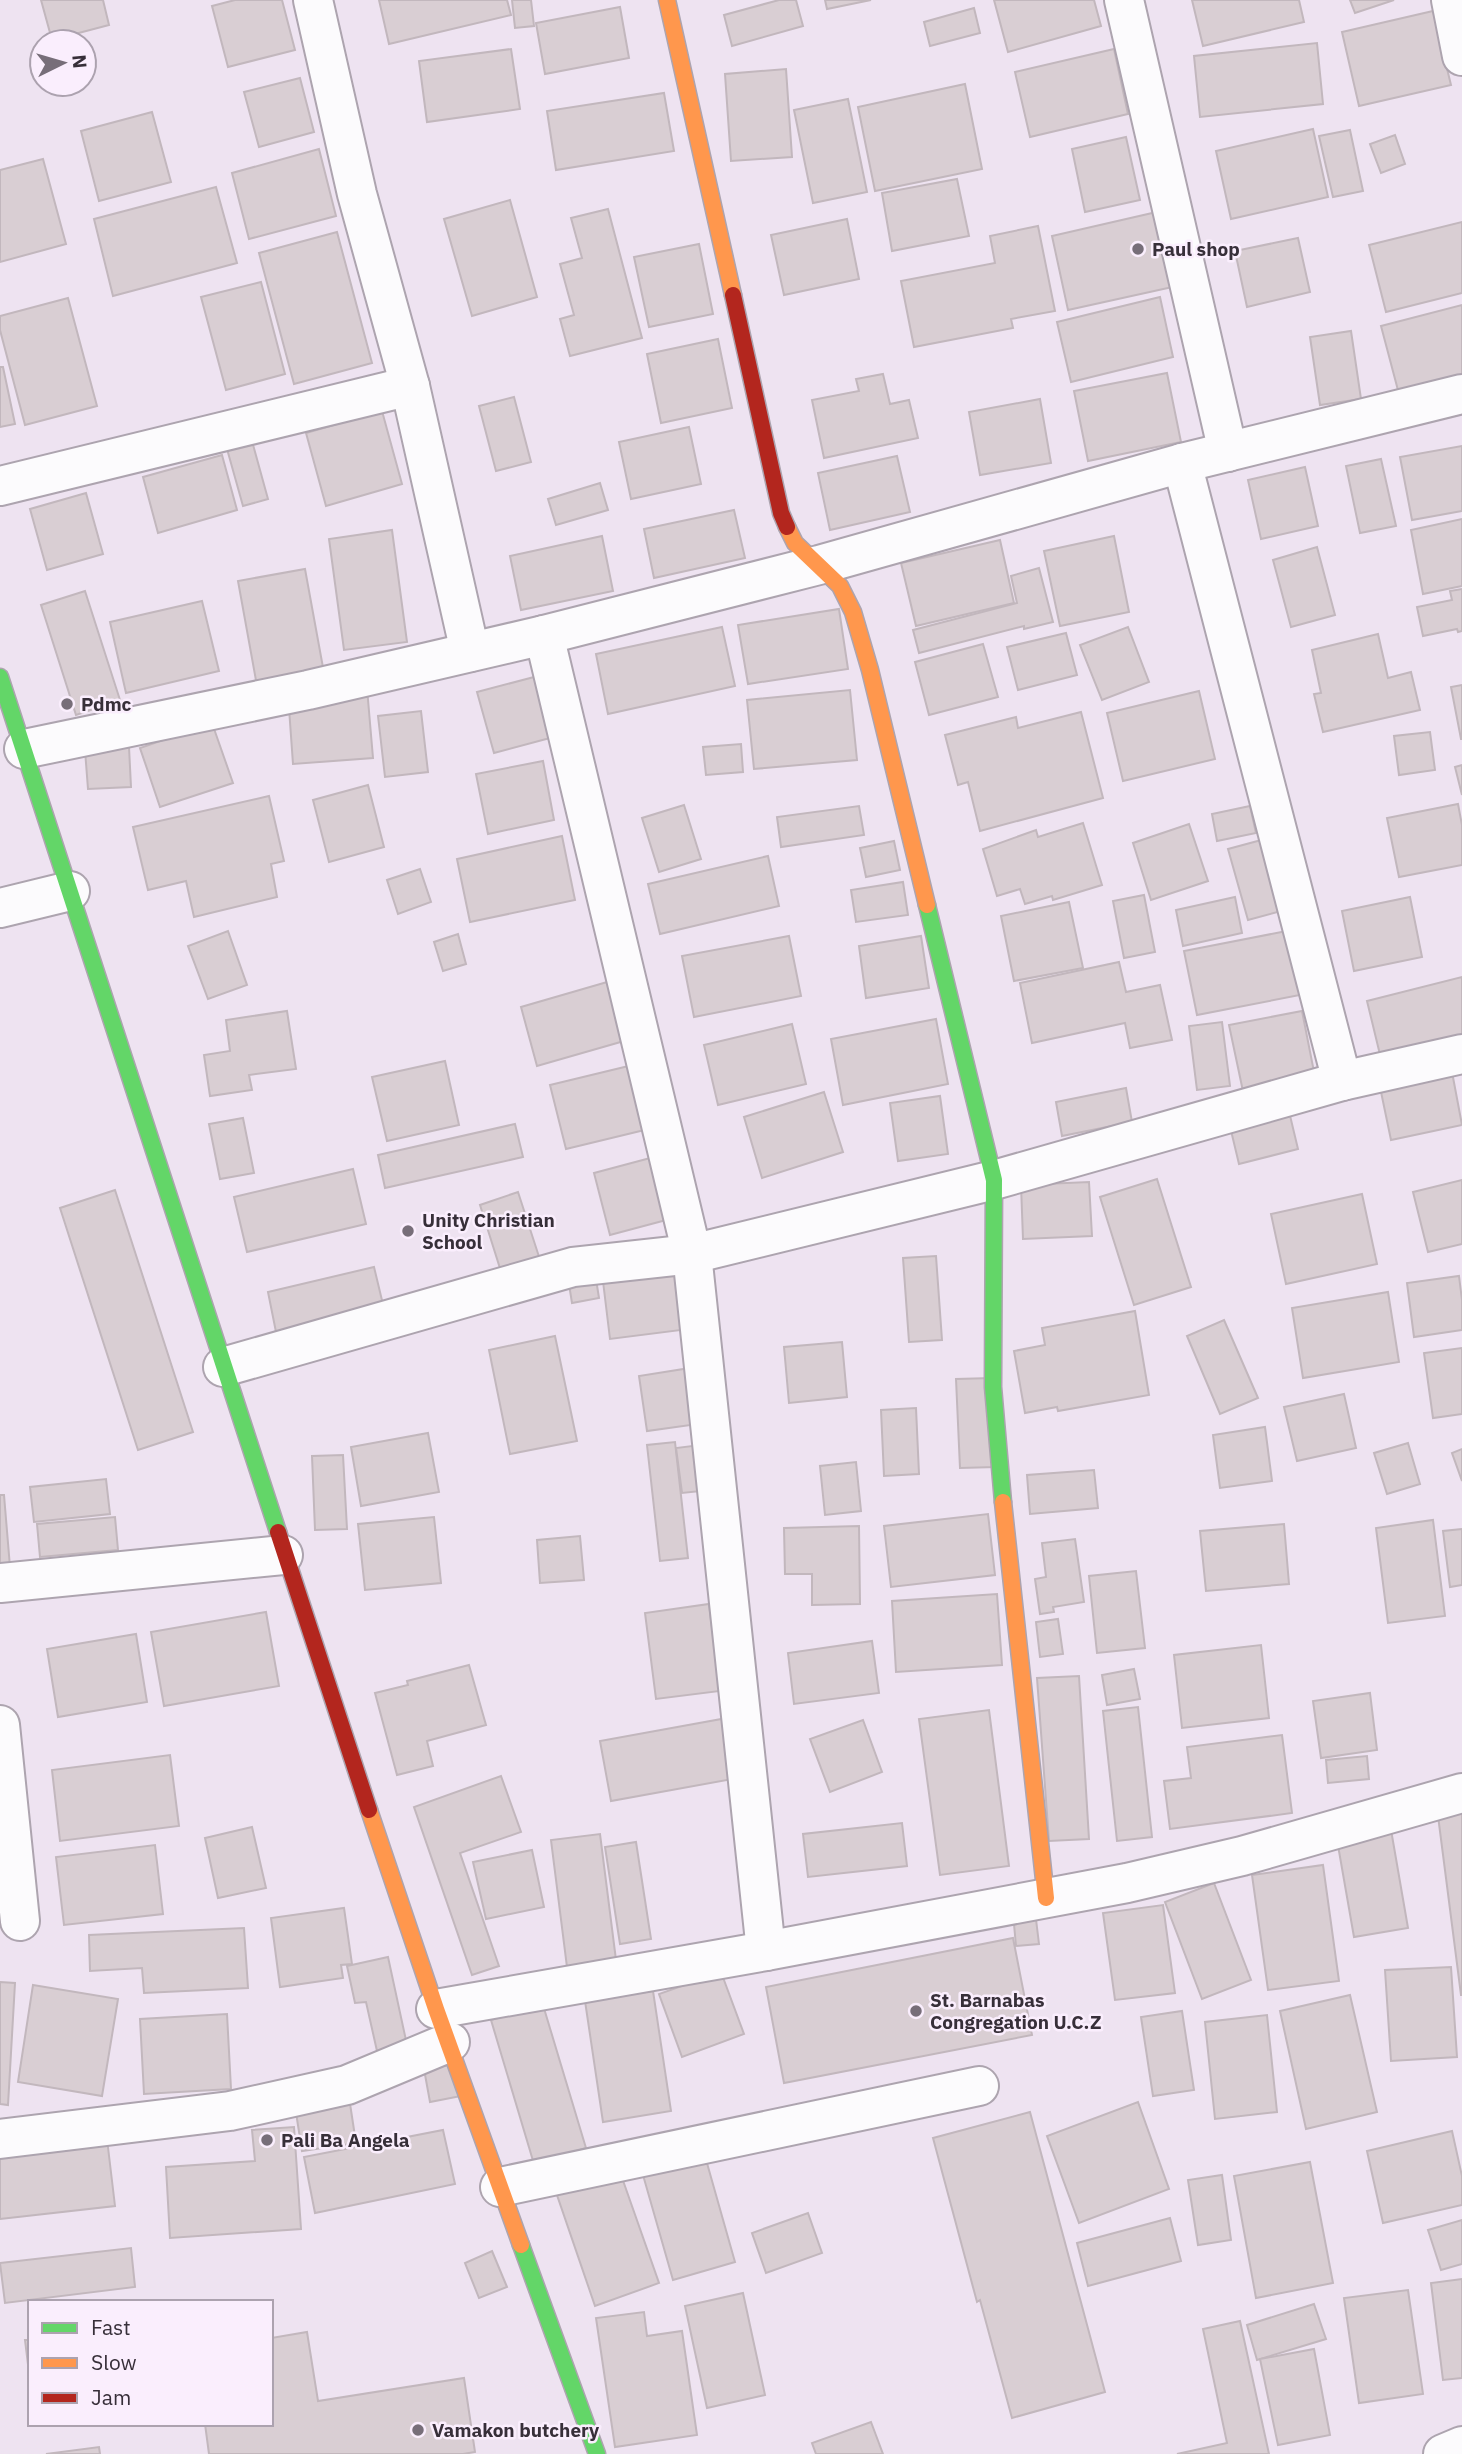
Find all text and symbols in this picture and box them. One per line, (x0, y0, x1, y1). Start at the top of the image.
north arrow (28, 28, 98, 98)
text: N (67, 54, 92, 69)
place label: Paul shop (1152, 237, 1240, 261)
marker: Paul shop (1130, 241, 1146, 257)
place label: Pdmc (81, 692, 132, 716)
marker: Pdmc (59, 696, 75, 712)
place label: Unity Christian School (422, 1208, 555, 1254)
marker: Unity Christian School (400, 1223, 416, 1239)
place label: St. Barnabas Congregation U.C.Z (930, 1988, 1102, 2034)
marker: St. Barnabas Congregation U.C.Z (908, 2003, 924, 2019)
place label: Pali Ba Angela (281, 2128, 410, 2152)
marker: Pali Ba Angela (259, 2132, 275, 2148)
legend (28, 2300, 273, 2426)
text: Fast (91, 2313, 131, 2341)
text: Slow (91, 2348, 137, 2376)
text: Jam (91, 2383, 131, 2411)
place label: Vamakon butchery (432, 2418, 600, 2442)
marker: Vamakon butchery (410, 2422, 426, 2438)

